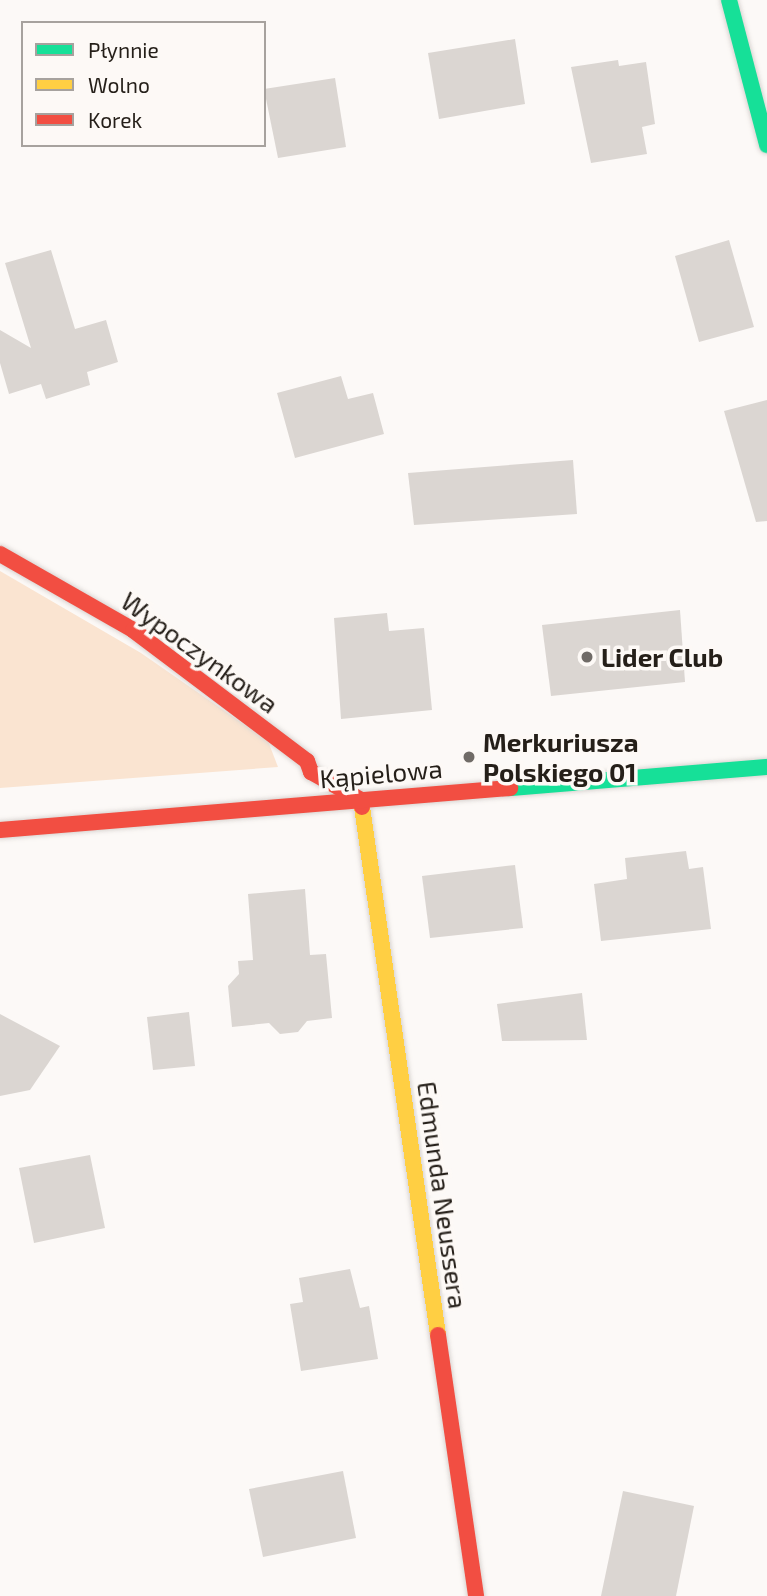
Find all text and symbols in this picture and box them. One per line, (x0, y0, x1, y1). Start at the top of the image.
legend (21, 21, 266, 147)
text: Płynnie (88, 37, 159, 62)
text: Wolno (88, 72, 150, 97)
text: Korek (88, 107, 142, 132)
street label: Wypoczynkowa (115, 585, 285, 719)
place label: Lider Club (601, 641, 724, 673)
marker: Lider Club (579, 649, 595, 665)
place label: Merkuriusza Polskiego 01 (483, 726, 639, 788)
marker: Merkuriusza Polskiego 01 (461, 749, 477, 765)
street label: Kąpielowa (318, 752, 444, 794)
street label: Edmunda Neussera (412, 1079, 474, 1311)

